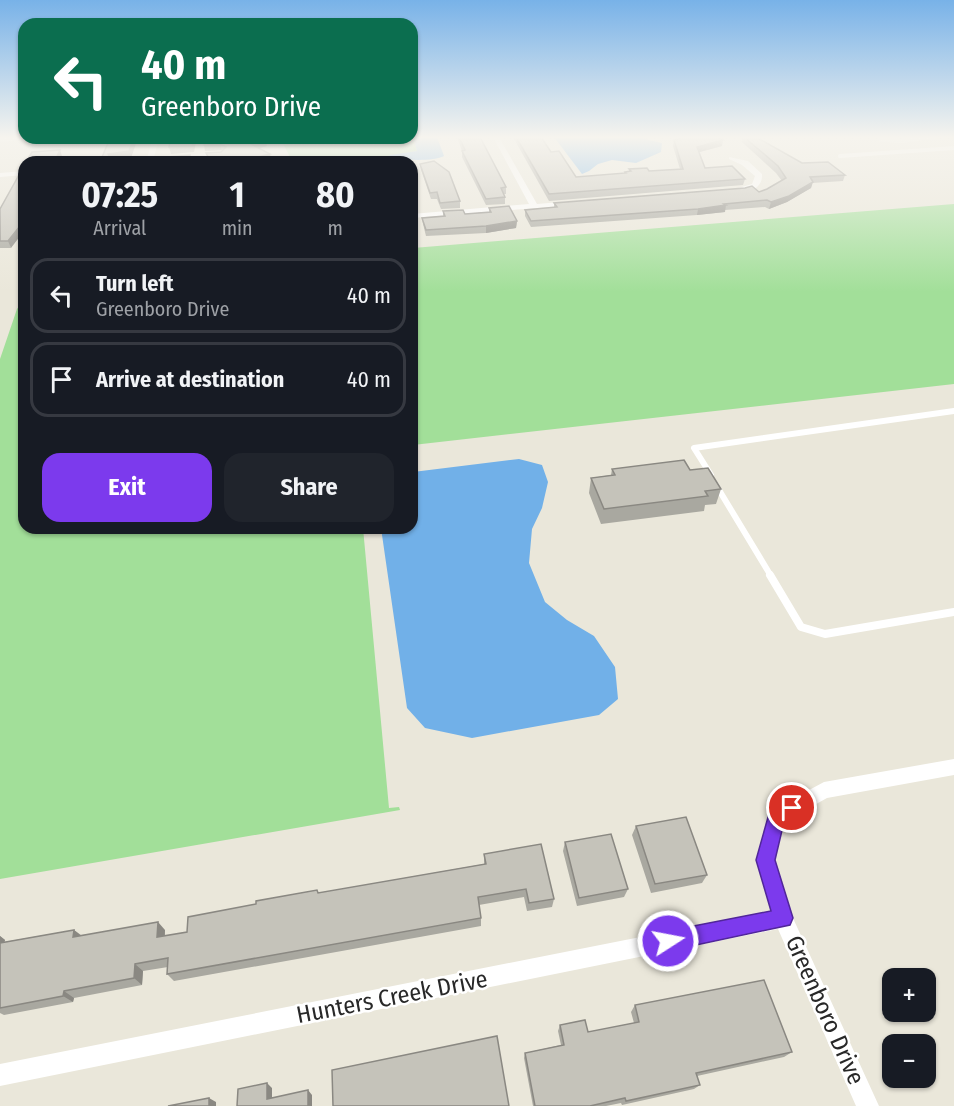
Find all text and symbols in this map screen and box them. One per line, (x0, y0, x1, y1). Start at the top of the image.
text: 40 m (141, 40, 226, 90)
icon: left (42, 42, 120, 120)
text: Greenboro Drive (141, 91, 321, 123)
text: 07:25 (81, 173, 158, 217)
text: 1 (229, 173, 245, 217)
text: 80 (316, 173, 355, 217)
text: Arrival (93, 216, 146, 240)
text: min (222, 216, 253, 240)
text: m (328, 216, 343, 240)
text: Turn left (96, 270, 174, 297)
icon: left (45, 279, 78, 312)
text: 40 m (347, 282, 391, 309)
text: Greenboro Drive (96, 297, 229, 321)
icon: arrive (45, 363, 78, 396)
text: Arrive at destination (96, 366, 284, 393)
text: 40 m (347, 366, 391, 393)
button: Exit (42, 453, 212, 522)
button: Share (224, 453, 394, 522)
pin (766, 782, 817, 833)
icon: arrive (775, 791, 808, 824)
position arrow (636, 909, 700, 973)
street label: Greenboro Drive (780, 931, 870, 1089)
street label: Hunters Creek Drive (294, 965, 490, 1029)
map controls (882, 968, 936, 1088)
button: + (882, 968, 936, 1022)
button: − (882, 1034, 936, 1088)

